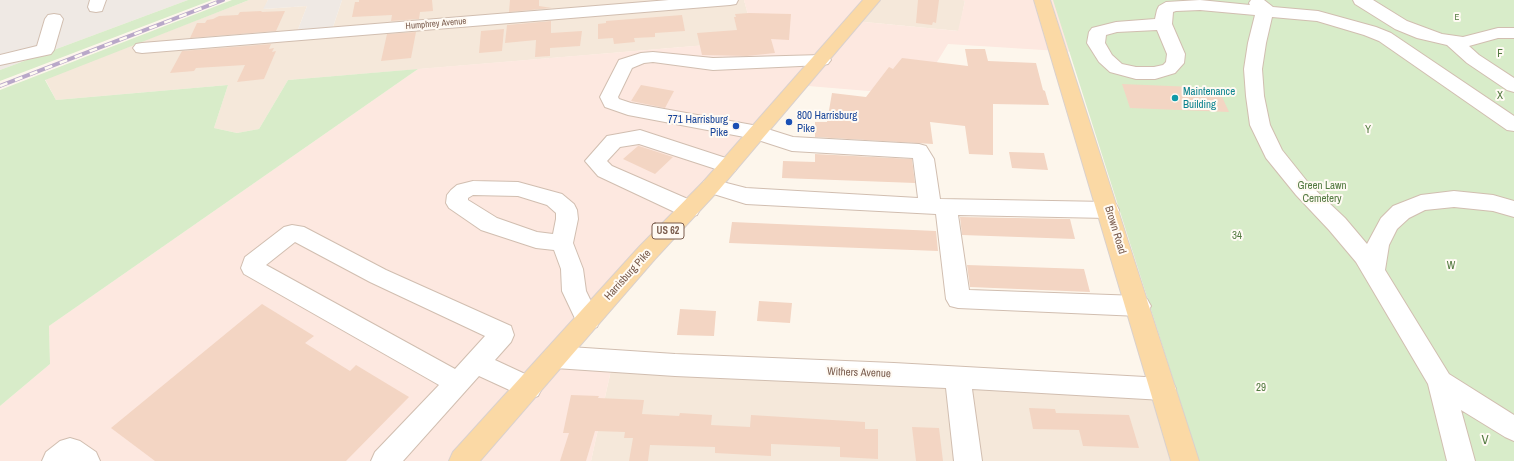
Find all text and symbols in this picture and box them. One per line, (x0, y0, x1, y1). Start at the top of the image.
park label: E (1455, 13, 1459, 23)
street label: Humphrey Avenue (405, 16, 467, 32)
park label: F (1497, 47, 1503, 61)
place label: Maintenance Building (1183, 85, 1235, 111)
park label: X (1497, 89, 1503, 103)
marker: Maintenance Building (1170, 93, 1180, 103)
place label: 800 Harrisburg Pike (797, 109, 857, 135)
place label: 771 Harrisburg Pike (668, 113, 728, 139)
marker: 800 Harrisburg Pike (784, 117, 794, 127)
marker: 771 Harrisburg Pike (731, 121, 741, 131)
park label: Y (1365, 123, 1371, 137)
park label: Green Lawn Cemetery (1297, 179, 1347, 205)
street label: Brown Road (1101, 204, 1129, 256)
road number: US 62 (652, 223, 684, 239)
park label: 34 (1232, 229, 1242, 243)
street label: Harrisburg Pike (602, 247, 654, 303)
park label: W (1447, 259, 1455, 273)
street label: Withers Avenue (827, 365, 891, 381)
park label: 29 (1256, 381, 1266, 395)
park label: V (1481, 433, 1489, 449)

